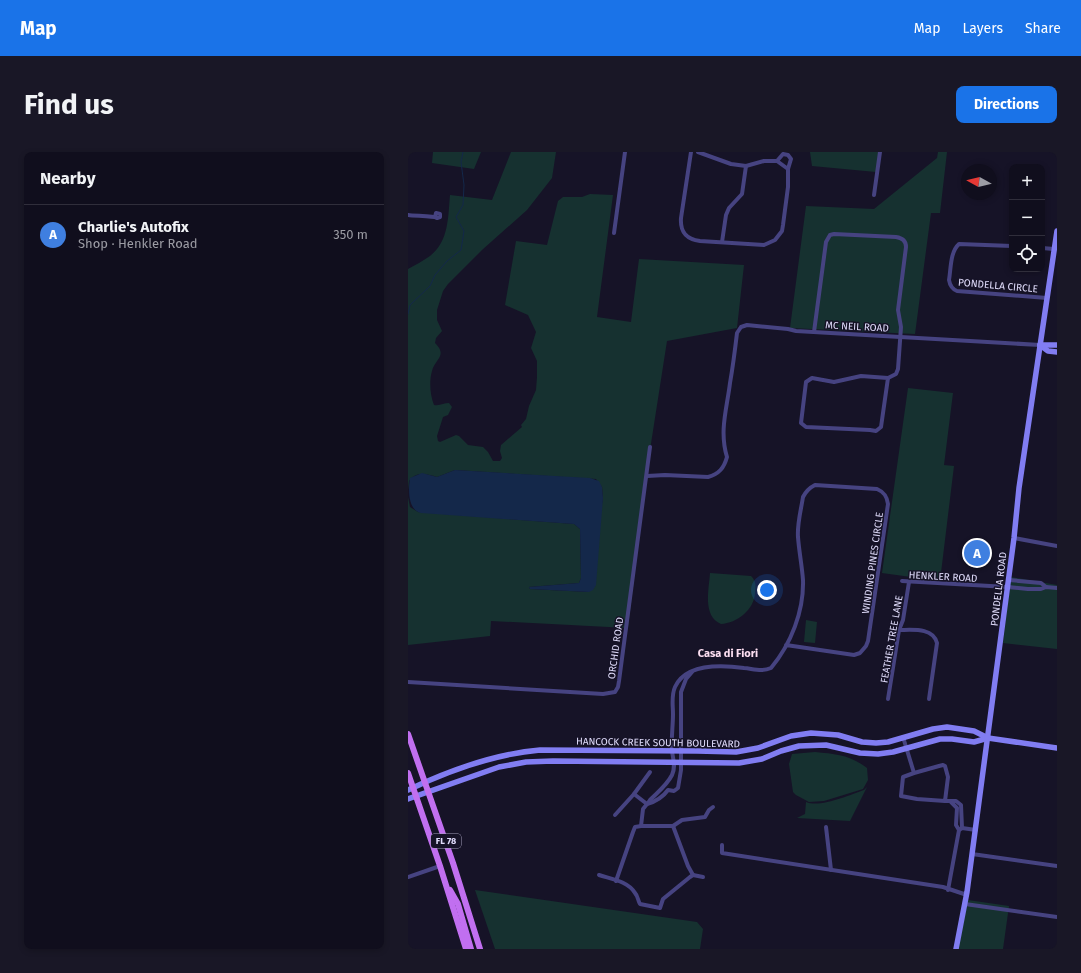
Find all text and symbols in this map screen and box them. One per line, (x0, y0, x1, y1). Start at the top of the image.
text: Map (20, 17, 57, 40)
text: Map (914, 20, 940, 37)
text: Layers (962, 20, 1003, 37)
text: Share (1025, 20, 1061, 37)
button: Directions (956, 86, 1057, 123)
text: Find us (24, 88, 114, 121)
north arrow (961, 164, 997, 200)
map controls (1009, 164, 1045, 272)
button: + (1009, 164, 1045, 200)
text: Nearby (40, 168, 95, 189)
button: − (1009, 200, 1045, 236)
text: Charlie's Autofix (78, 218, 189, 236)
text: A (49, 227, 57, 242)
text: 350 m (333, 227, 368, 242)
text: Shop · Henkler Road (78, 236, 198, 251)
button: locate (1009, 236, 1045, 272)
street label: PONDELLA CIRCLE (957, 277, 1038, 295)
street label: MC NEIL ROAD (825, 319, 889, 335)
street label: WINDING PINES CIRCLE (860, 511, 886, 615)
pin: A (964, 538, 990, 568)
street label: PONDELLA ROAD (988, 551, 1009, 627)
street label: HENKLER ROAD (908, 569, 978, 585)
your location (757, 580, 777, 600)
street label: FEATHER TREE LANE (878, 594, 906, 684)
street label: ORCHID ROAD (606, 616, 626, 680)
district label: Casa di Fiori (698, 647, 758, 660)
street label: HANCOCK CREEK SOUTH BOULEVARD (576, 736, 740, 750)
road number: FL 78 (431, 834, 461, 848)

